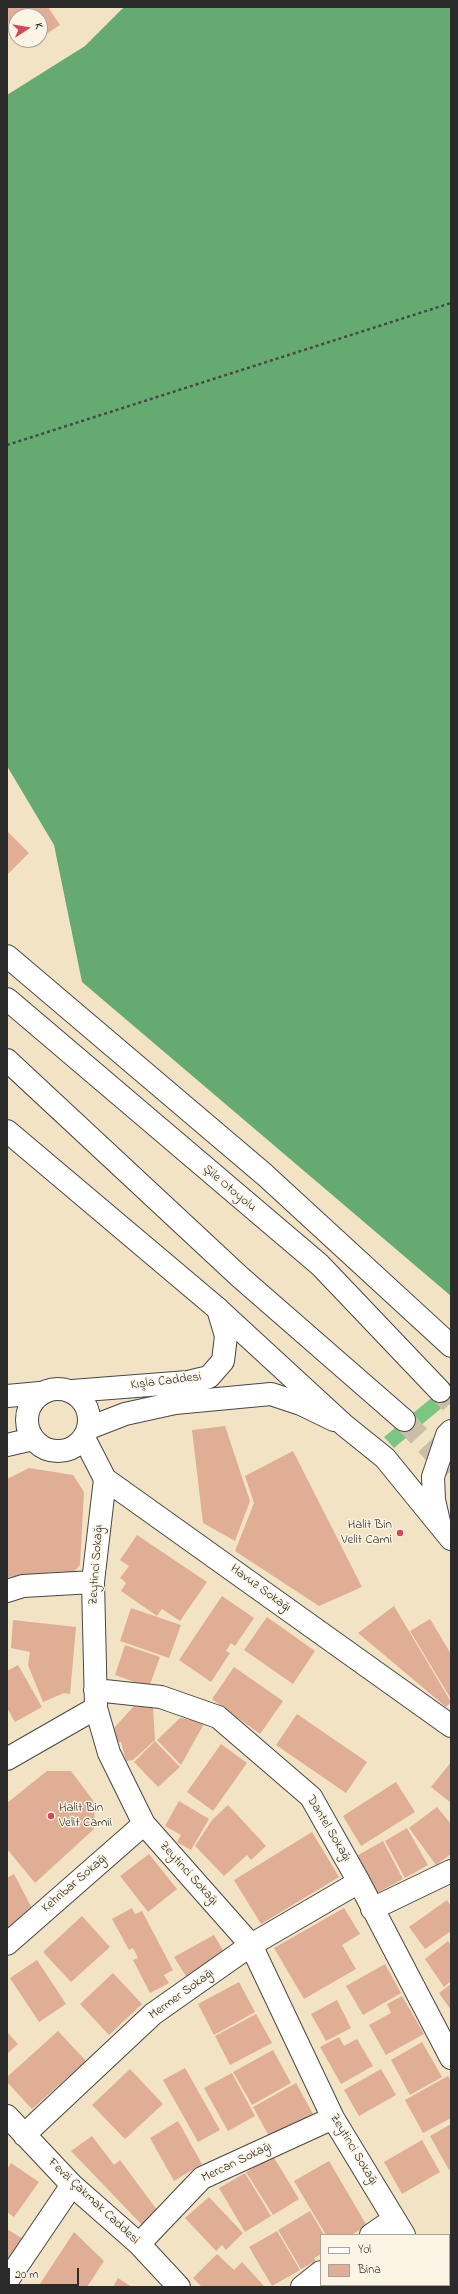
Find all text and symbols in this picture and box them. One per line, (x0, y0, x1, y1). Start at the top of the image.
north arrow (8, 8, 48, 48)
text: K (30, 21, 47, 30)
street label: Şile Otoyolu (199, 1162, 259, 1216)
street label: Kışla Caddesi (130, 1370, 202, 1394)
place label: Halit Bin Velit Cami (341, 1518, 392, 1549)
street label: Zeytinci Sokağı (86, 1524, 108, 1606)
marker: Halit Bin Velit Cami (395, 1528, 405, 1538)
street label: Havuz Sokağı (227, 1562, 293, 1616)
street label: Dantel Sokağı (302, 1793, 354, 1865)
place label: Halit Bin Velit Camii (59, 1801, 112, 1832)
marker: Halit Bin Velit Camii (46, 1811, 56, 1821)
street label: Zeytinci Sokağı (155, 1839, 221, 1909)
street label: Kehribar Sokağı (39, 1851, 111, 1917)
street label: Mermer Sokağı (146, 1966, 218, 2024)
street label: Zeytinci Sokağı (326, 2111, 380, 2189)
street label: Mercan Sokağı (200, 2139, 274, 2187)
street label: Fevzi Çakmak Caddesi (44, 2155, 142, 2249)
legend (320, 2234, 450, 2286)
text: Yol (358, 2241, 371, 2259)
scale bar (10, 2260, 81, 2286)
text: Bina (358, 2261, 381, 2279)
text: 20 m (15, 2266, 38, 2284)

